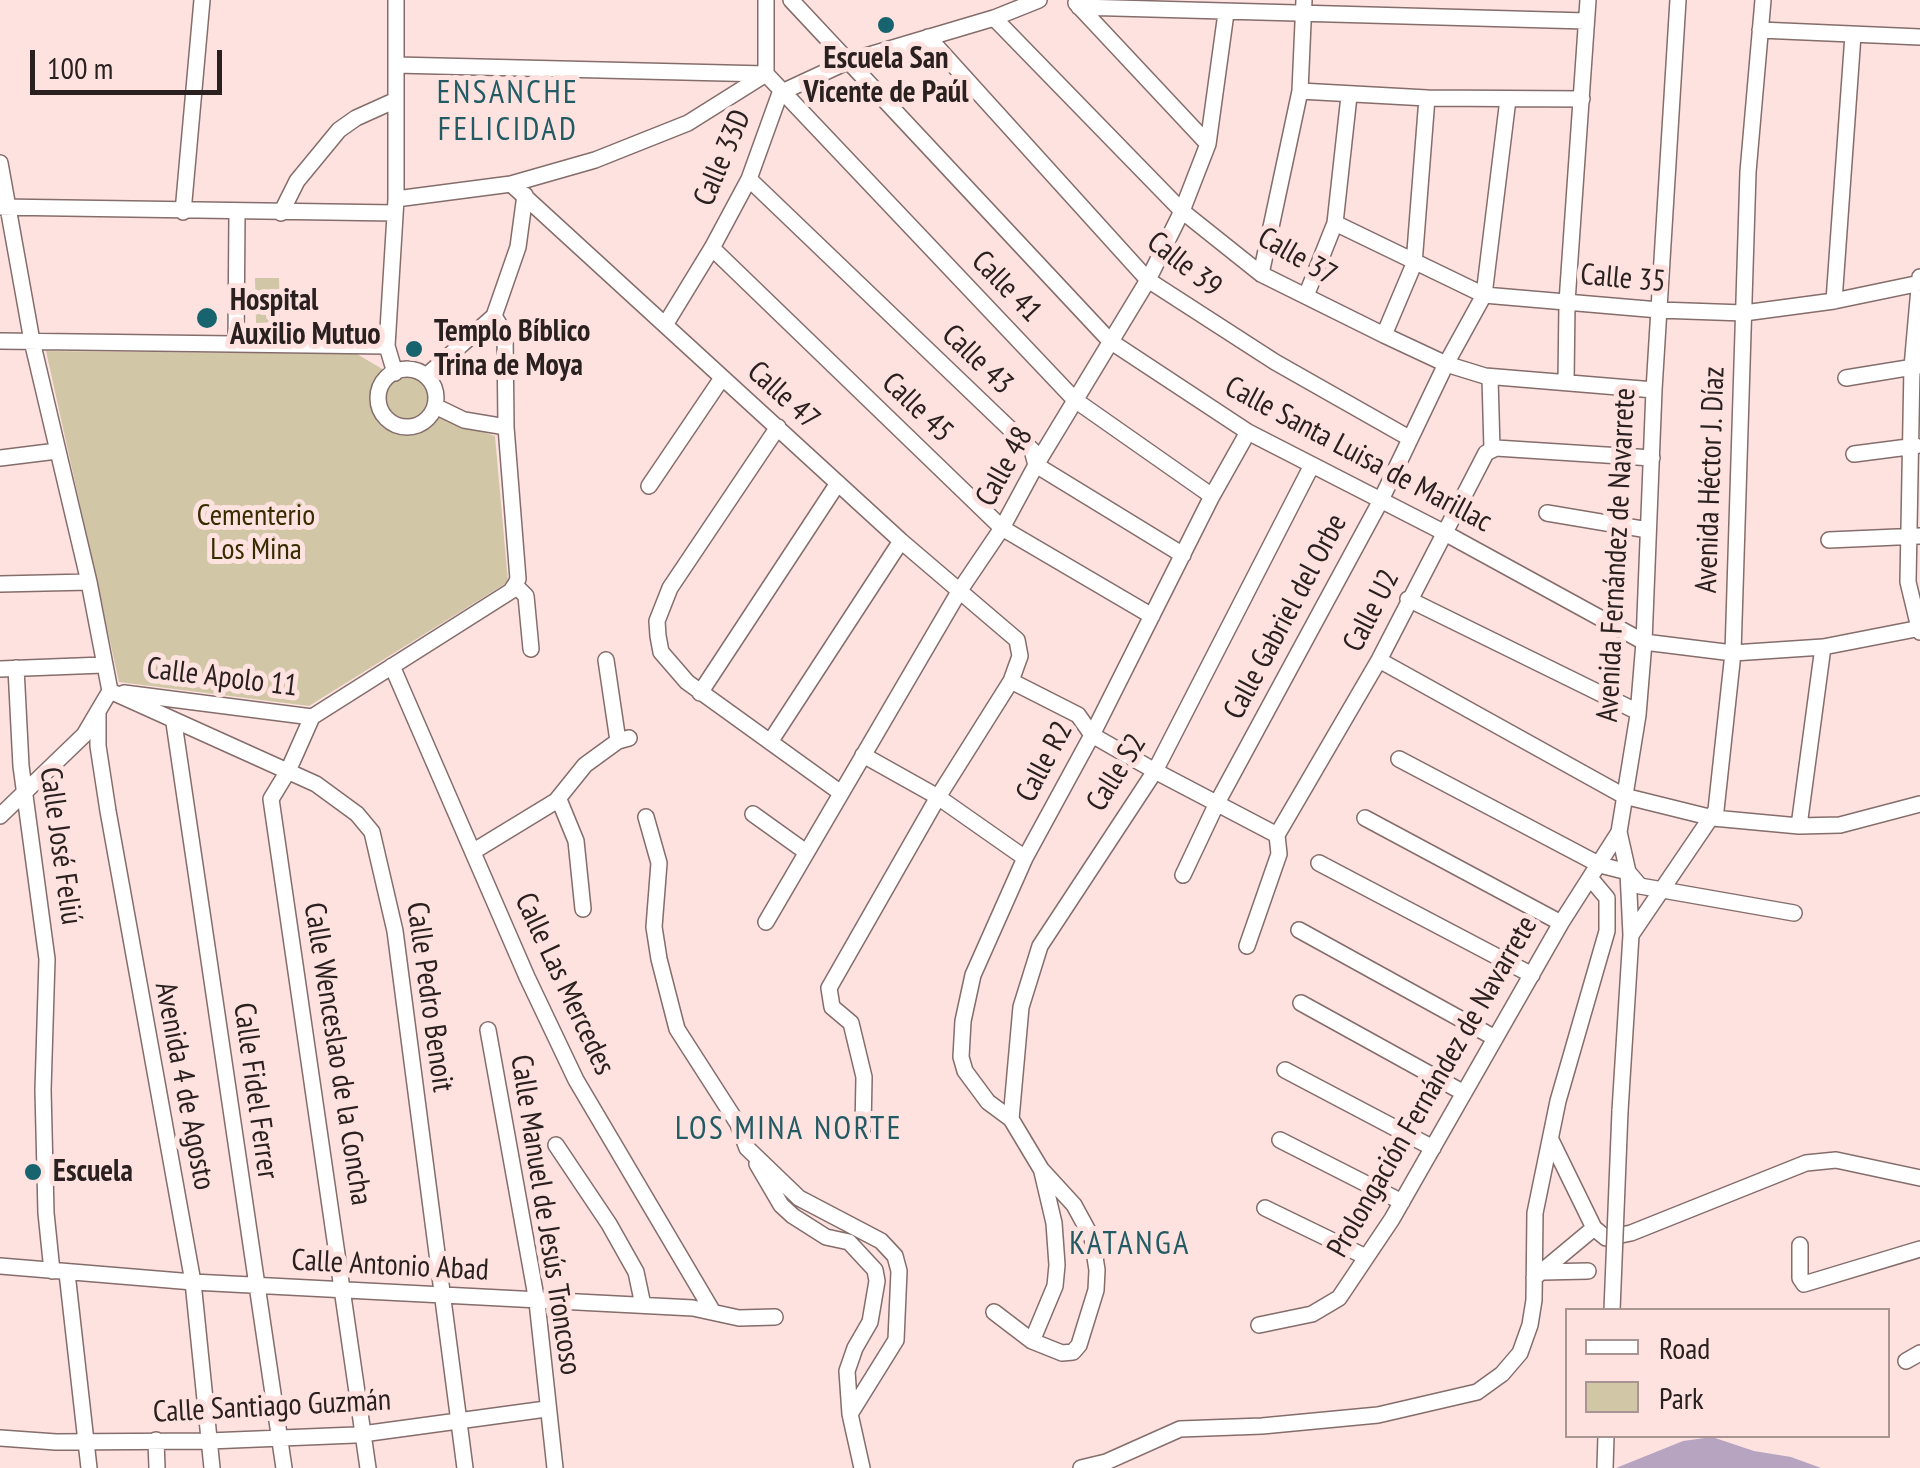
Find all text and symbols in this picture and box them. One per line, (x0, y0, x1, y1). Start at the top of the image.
marker: Escuela San Vicente de Paúl (875, 14, 897, 36)
scale bar (35, 30, 228, 92)
place label: Escuela San Vicente de Paúl (804, 41, 968, 112)
text: 100 m (47, 48, 113, 87)
district label: ENSANCHE FELICIDAD (437, 75, 579, 150)
street label: Calle 33D (687, 105, 759, 211)
street label: Calle 37 (1251, 220, 1343, 294)
street label: Calle 39 (1139, 225, 1229, 305)
street label: Calle 41 (964, 244, 1048, 330)
street label: Calle 35 (1579, 257, 1667, 301)
place label: Hospital Auxilio Mutuo (230, 283, 381, 354)
marker: Hospital Auxilio Mutuo (194, 305, 220, 331)
place label: Templo Bíblico Trina de Moya (434, 314, 590, 384)
street label: Calle 43 (934, 318, 1020, 402)
marker: Templo Bíblico Trina de Moya (403, 338, 425, 360)
street label: Calle 47 (739, 354, 827, 438)
street label: Calle 45 (874, 366, 960, 450)
street label: Avenida Héctor J. Díaz (1689, 366, 1733, 594)
street label: Calle Santa Luisa de Marillac (1218, 369, 1498, 541)
street label: Avenida Fernández de Navarrete (1590, 387, 1644, 723)
street label: Calle 48 (969, 421, 1041, 513)
park label: Cementerio Los Mina (197, 498, 315, 568)
street label: Calle Gabriel del Orbe (1217, 508, 1355, 726)
street label: Calle U2 (1336, 564, 1408, 658)
street label: Calle Apolo 11 (145, 651, 299, 705)
street label: Calle R2 (1009, 716, 1081, 808)
street label: Calle S2 (1079, 728, 1155, 818)
street label: Calle José Feliú (31, 765, 89, 927)
street label: Calle Las Mercedes (506, 887, 622, 1081)
street label: Calle Wenceslao de la Concha (295, 900, 379, 1208)
street label: Calle Pedro Benoit (398, 900, 460, 1094)
street label: Prolongación Fernández de Navarrete (1320, 910, 1546, 1264)
street label: Avenida 4 de Agosto (146, 979, 222, 1193)
street label: Calle Fidel Ferrer (225, 1001, 285, 1181)
street label: Calle Manuel de Jesús Troncoso (502, 1052, 588, 1378)
district label: LOS MINA NORTE (675, 1111, 903, 1149)
place label: Escuela (53, 1154, 133, 1190)
marker: Escuela (22, 1161, 44, 1183)
district label: KATANGA (1069, 1226, 1191, 1264)
street label: Calle Antonio Abad (290, 1243, 490, 1289)
legend (1565, 1308, 1890, 1438)
text: Road (1659, 1328, 1710, 1367)
text: Park (1659, 1378, 1704, 1417)
street label: Calle Santiago Guzmán (152, 1383, 392, 1431)

